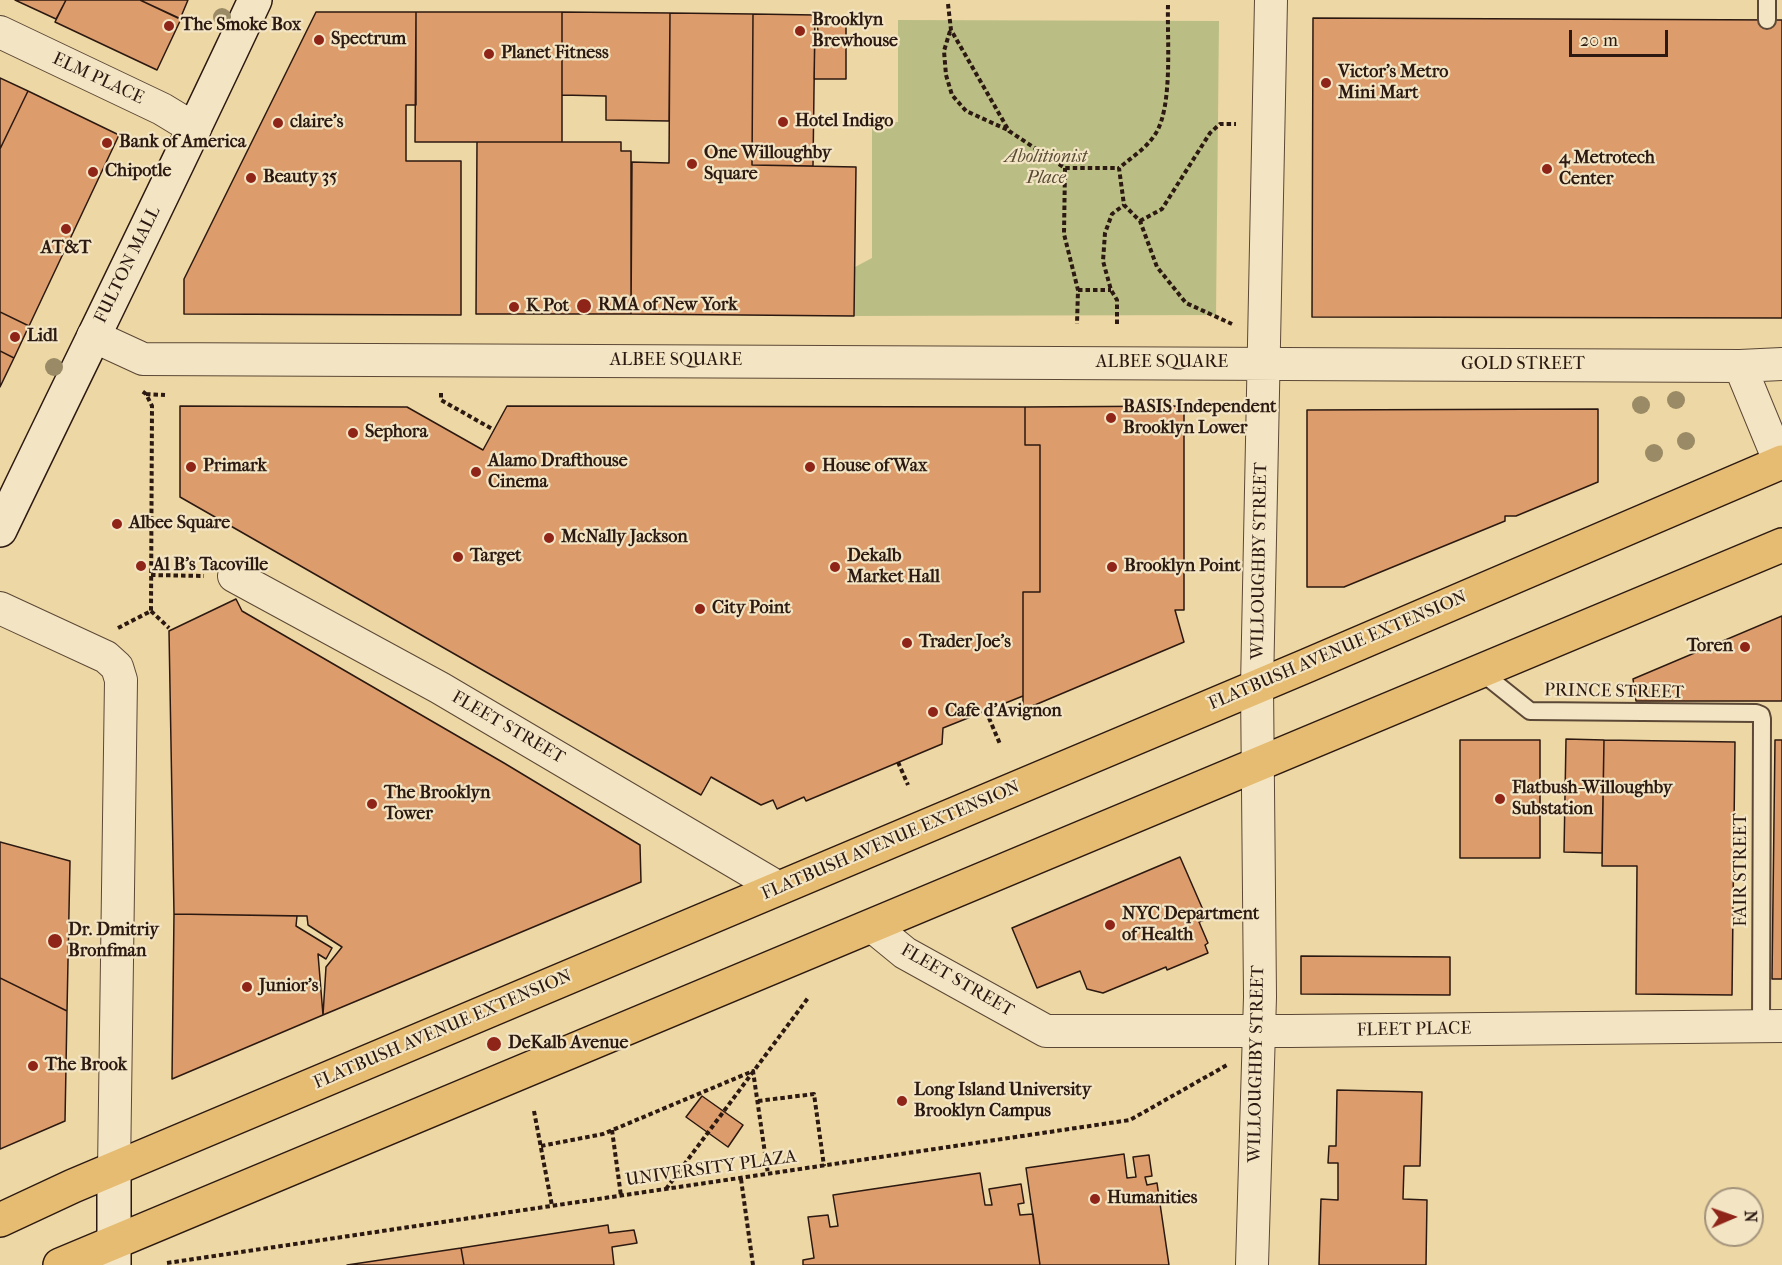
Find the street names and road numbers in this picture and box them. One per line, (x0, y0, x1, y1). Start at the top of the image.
street label: ELM PLACE (49, 48, 147, 110)
street label: FULTON MALL (90, 203, 166, 327)
street label: ALBEE SQUARE (610, 350, 742, 372)
street label: ALBEE SQUARE (1096, 352, 1228, 374)
street label: GOLD STREET (1461, 354, 1585, 376)
street label: WILLOUGHBY STREET (1247, 462, 1273, 660)
street label: FLATBUSH AVENUE EXTENSION (1206, 587, 1470, 715)
street label: PRINCE STREET (1544, 680, 1684, 704)
street label: FLEET STREET (448, 687, 568, 769)
street label: FLATBUSH AVENUE EXTENSION (759, 777, 1023, 905)
street label: FAIR STREET (1731, 813, 1753, 927)
street label: FLEET STREET (897, 940, 1017, 1022)
street label: WILLOUGHBY STREET (1244, 965, 1270, 1163)
street label: FLATBUSH AVENUE EXTENSION (311, 966, 575, 1094)
street label: FLEET PLACE (1356, 1018, 1472, 1042)
street label: UNIVERSITY PLAZA (624, 1146, 798, 1192)

